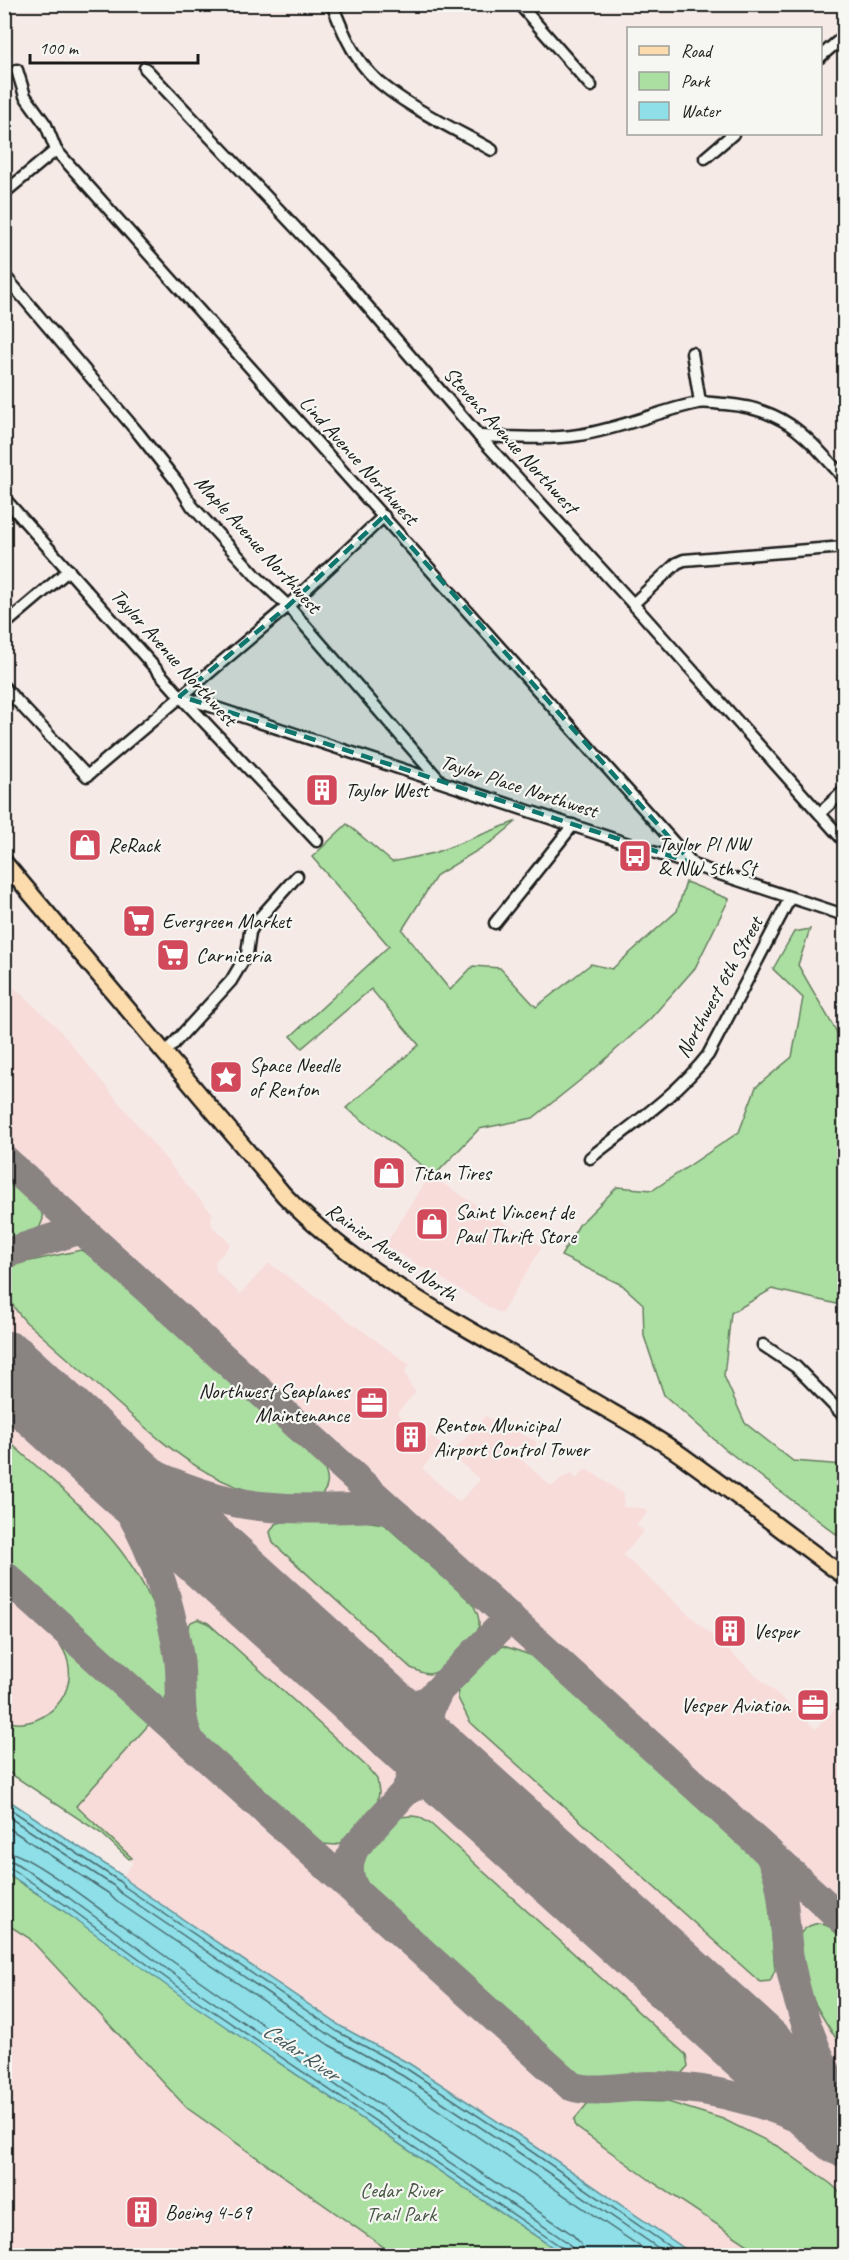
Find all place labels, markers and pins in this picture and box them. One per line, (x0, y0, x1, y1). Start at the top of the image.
building icon: Taylor West (304, 772, 340, 808)
place label: Taylor West (345, 777, 430, 803)
shop icon: ReRack (67, 827, 103, 863)
place label: Taylor Pl NW & NW 5th St (658, 831, 759, 881)
place label: ReRack (108, 832, 161, 858)
bus stop icon: Taylor Pl NW & NW 5th St (617, 838, 653, 874)
supermarket icon: Evergreen Market (121, 903, 157, 939)
place label: Evergreen Market (162, 908, 293, 934)
supermarket icon: Carniceria (155, 937, 191, 973)
place label: Carniceria (196, 942, 272, 968)
place label: Space Needle of Renton (249, 1052, 341, 1102)
place icon: Space Needle of Renton (208, 1059, 244, 1095)
shop icon: Titan Tires (371, 1155, 407, 1191)
place label: Titan Tires (412, 1160, 492, 1186)
place label: Saint Vincent de Paul Thrift Store (455, 1199, 577, 1249)
shop icon: Saint Vincent de Paul Thrift Store (414, 1206, 450, 1242)
place label: Northwest Seaplanes Maintenance (199, 1378, 351, 1428)
office icon: Northwest Seaplanes Maintenance (354, 1385, 390, 1421)
place label: Renton Municipal Airport Control Tower (434, 1412, 591, 1462)
building icon: Renton Municipal Airport Control Tower (393, 1419, 429, 1455)
building icon: Vesper (712, 1613, 748, 1649)
place label: Vesper (753, 1618, 800, 1644)
office icon: Vesper Aviation (795, 1687, 831, 1723)
place label: Vesper Aviation (681, 1692, 792, 1718)
building icon: Boeing 4-69 (124, 2194, 160, 2230)
place label: Boeing 4-69 (165, 2199, 253, 2225)

